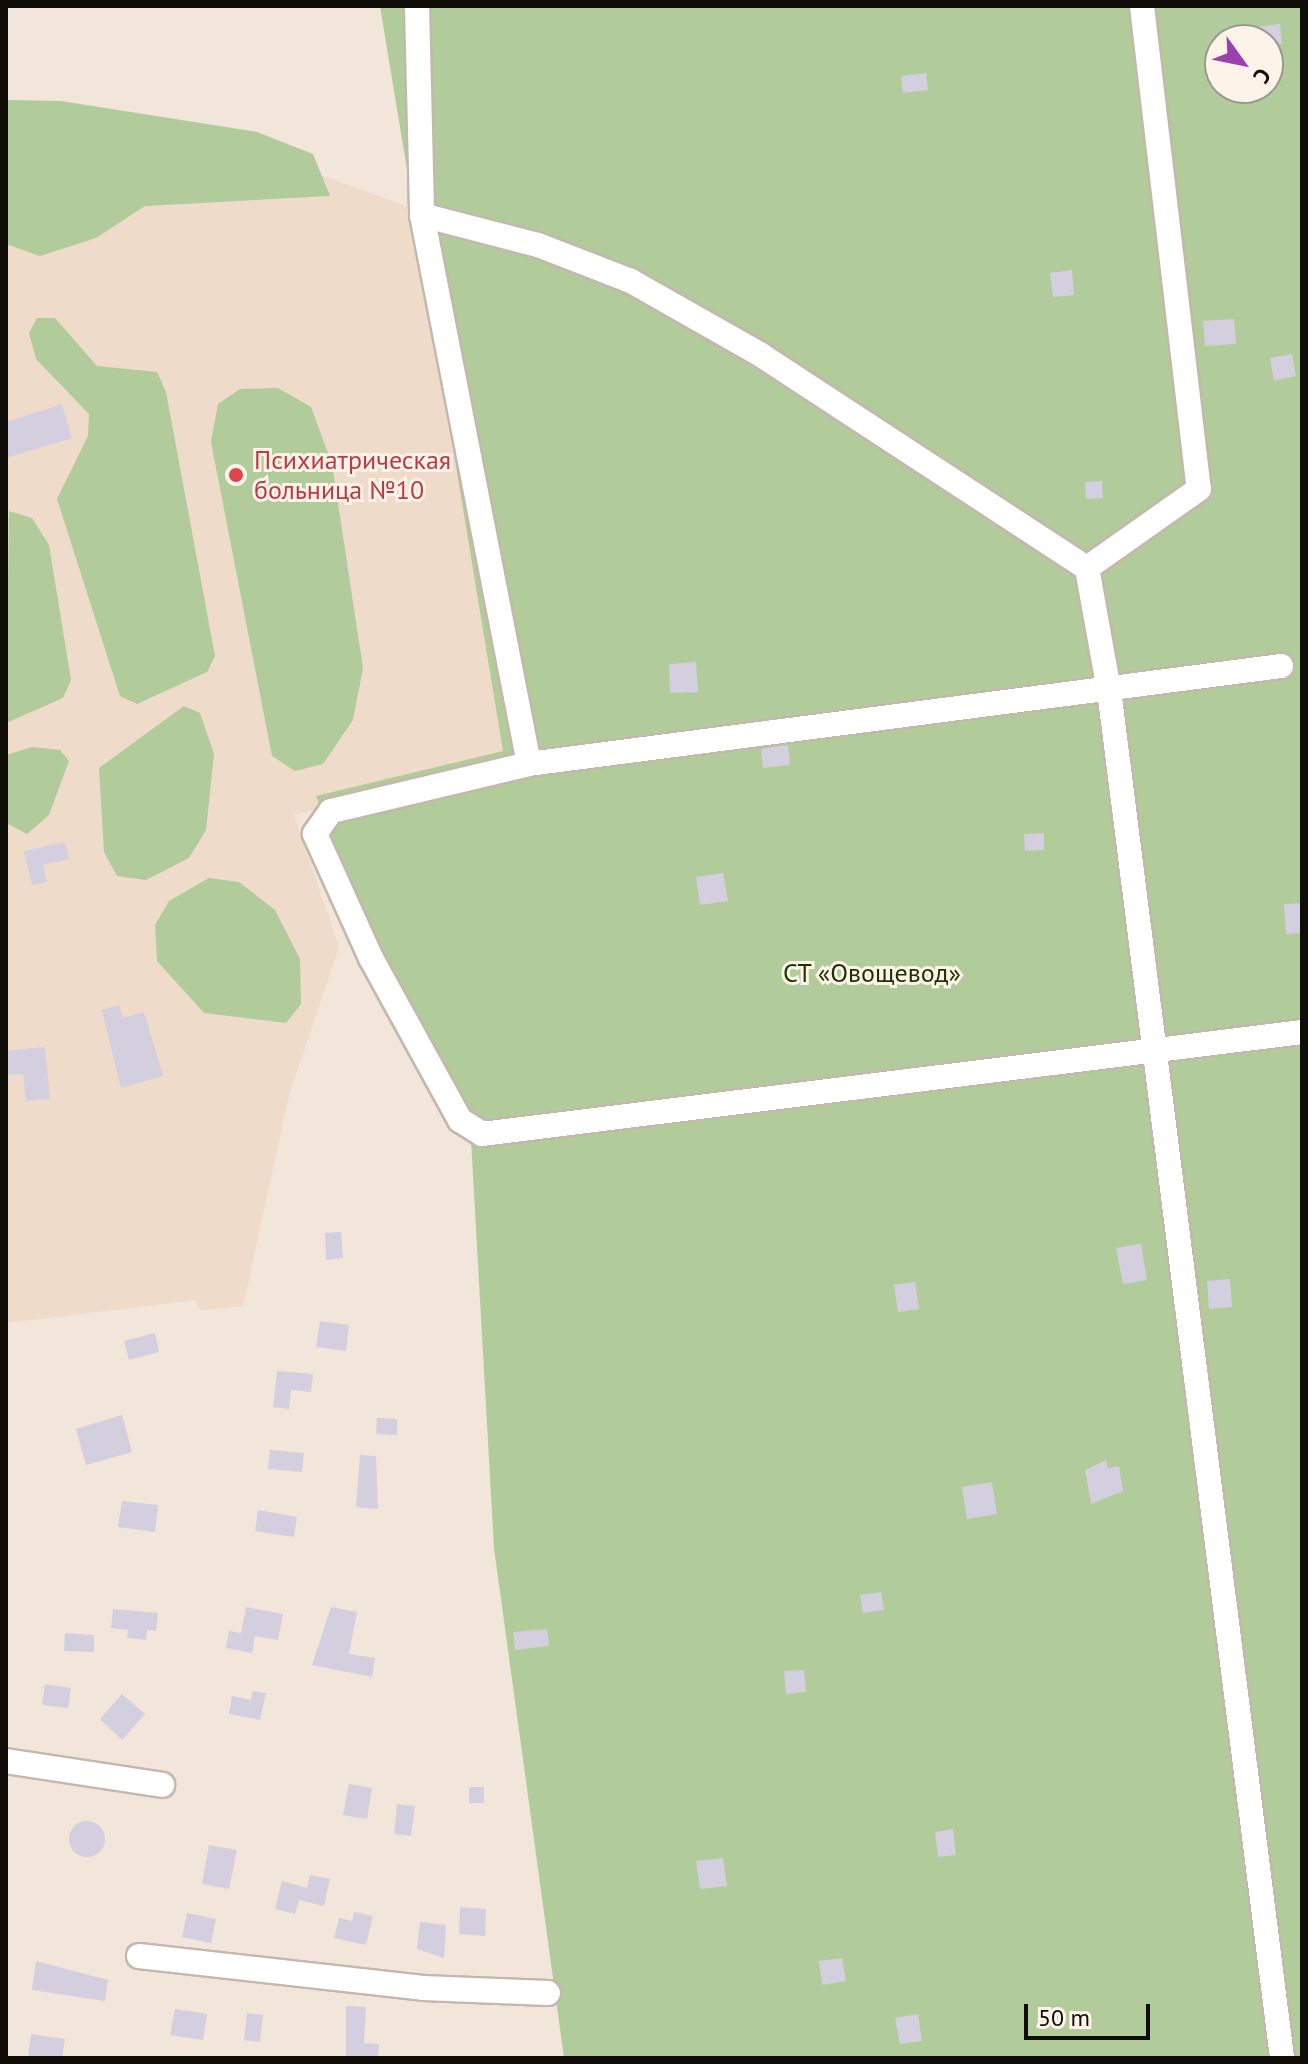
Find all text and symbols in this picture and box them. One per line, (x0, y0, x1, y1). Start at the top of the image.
north arrow (1204, 24, 1284, 104)
text: С (1247, 63, 1278, 89)
place label: Психиатрическая больница №10 (254, 444, 451, 506)
marker: Психиатрическая больница №10 (225, 464, 247, 486)
park label: СТ «Овощевод» (782, 957, 962, 989)
scale bar (1028, 1988, 1154, 2038)
text: 50 m (1038, 2002, 1090, 2033)

